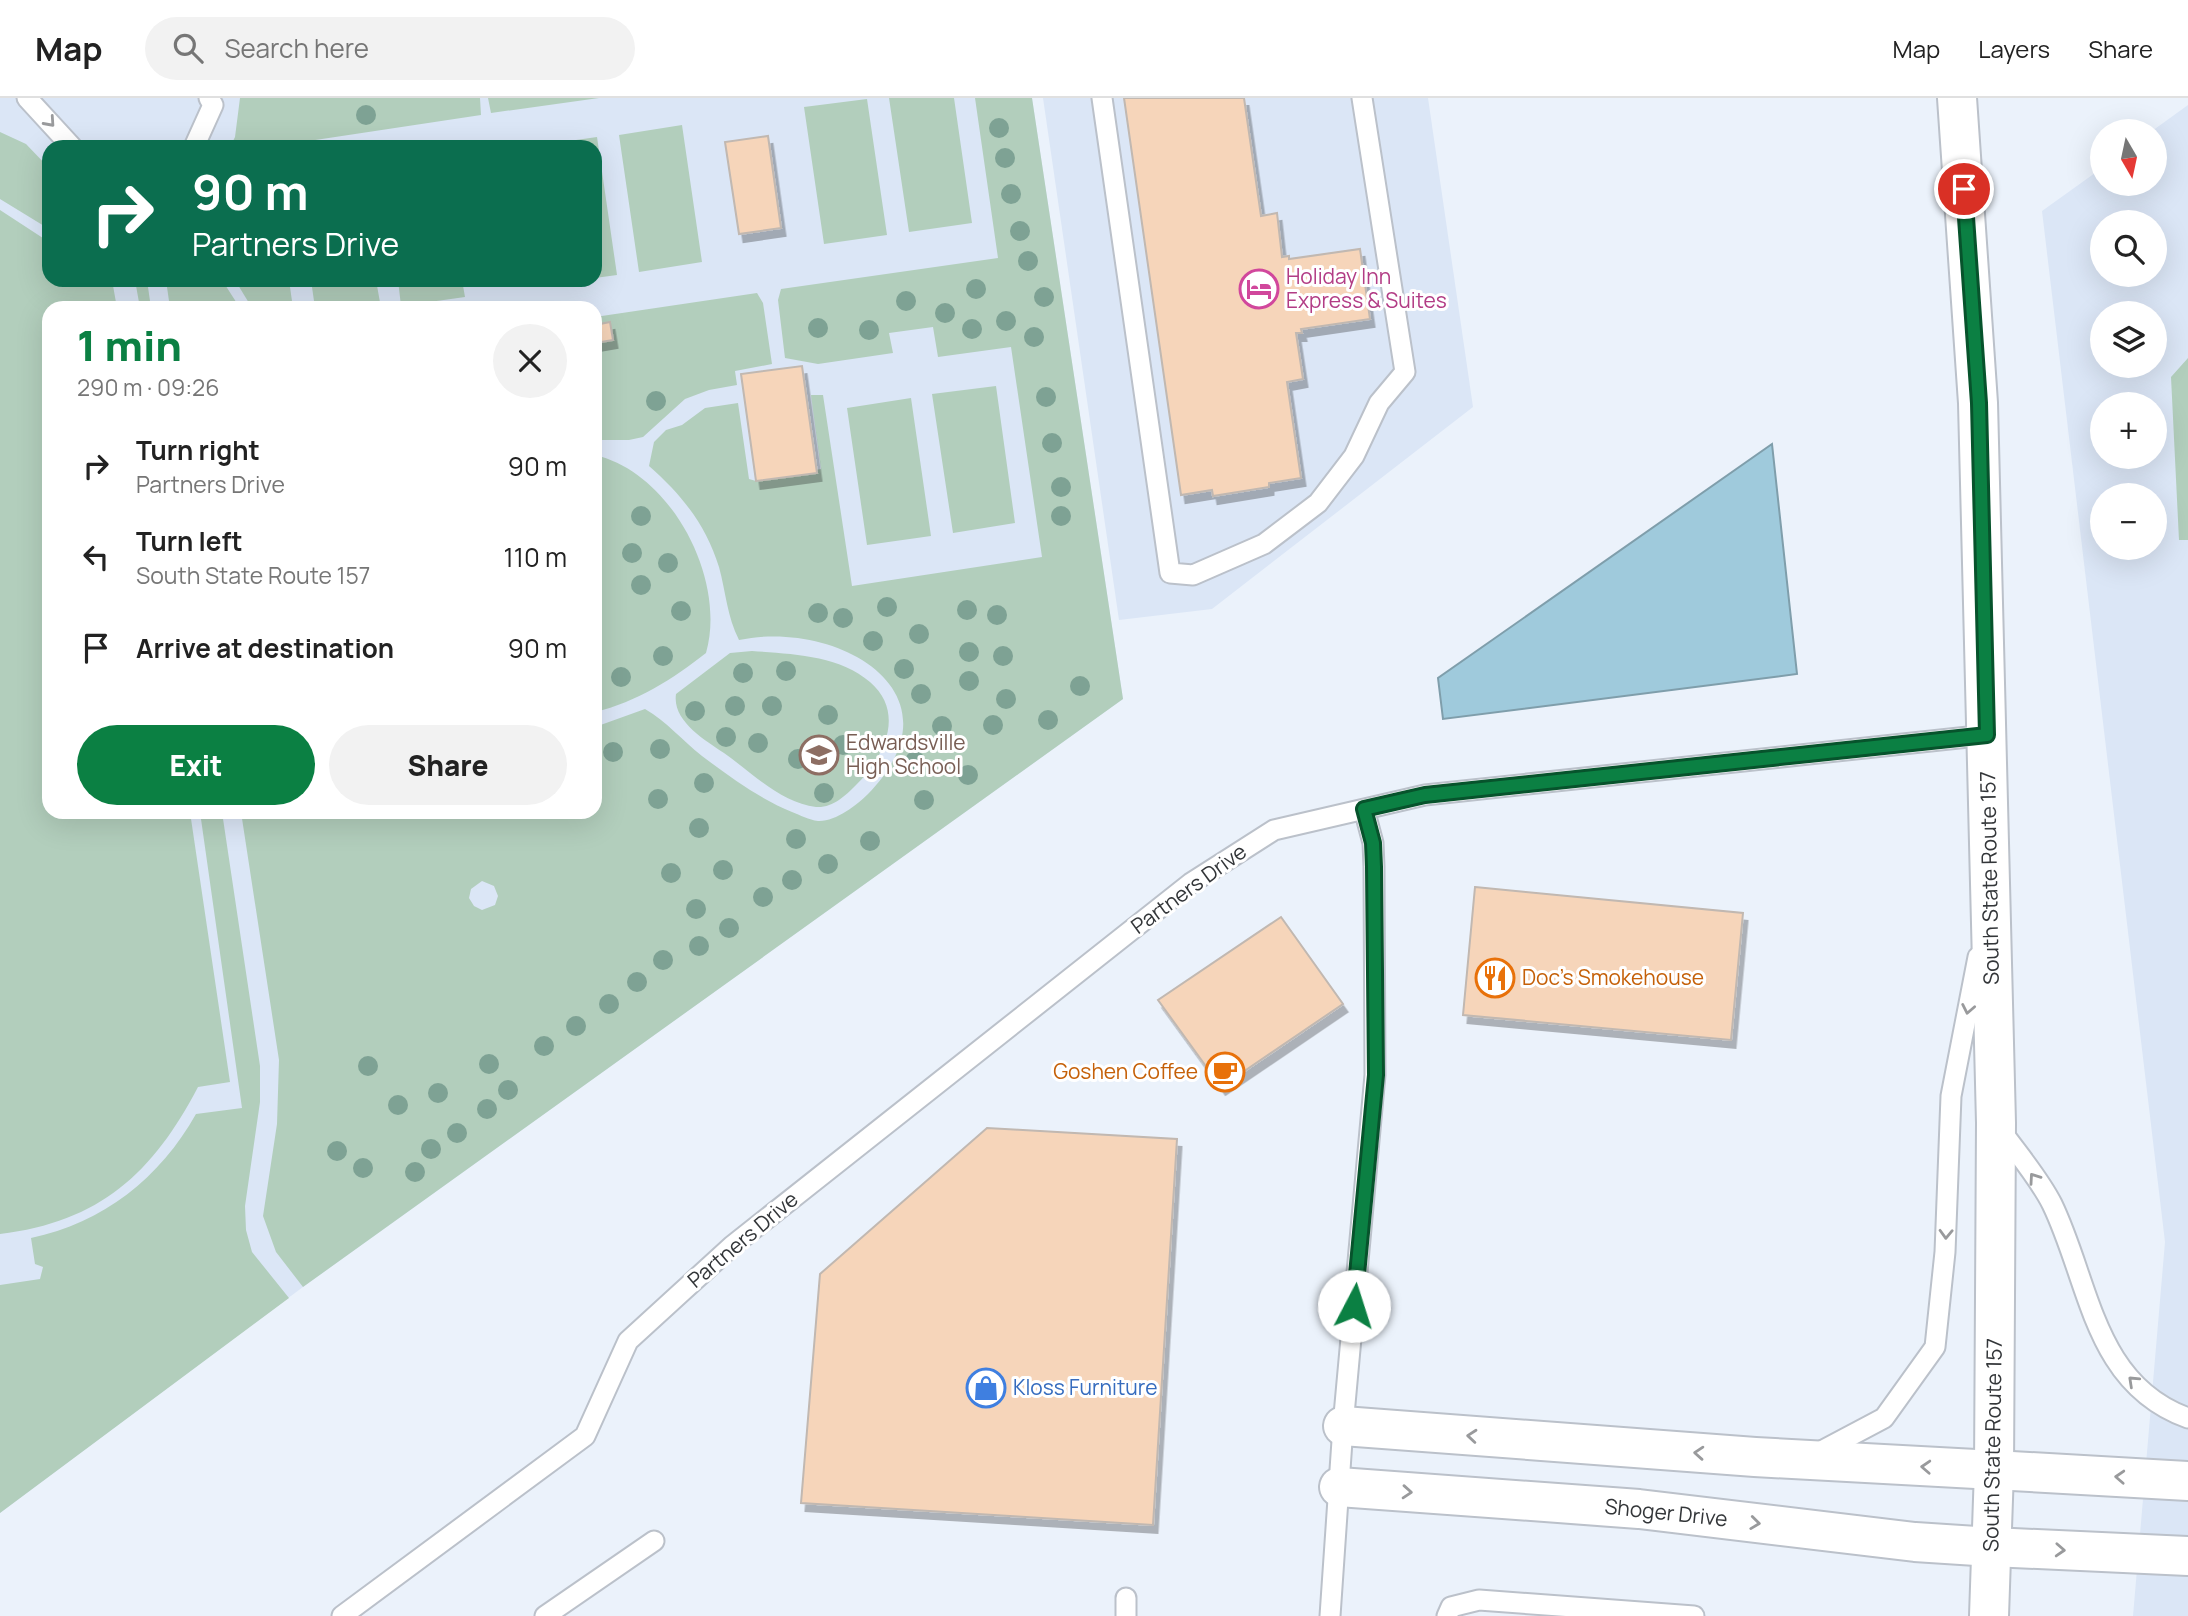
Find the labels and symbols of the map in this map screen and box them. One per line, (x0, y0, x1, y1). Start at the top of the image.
one-way arrow (42, 114, 54, 127)
north arrow (2090, 119, 2166, 196)
pin (1934, 159, 1994, 219)
place label: Holiday Inn Express & Suites (1286, 262, 1447, 314)
hotel icon: Holiday Inn Express & Suites (1238, 268, 1280, 310)
place label: Edwardsville High School (846, 728, 966, 780)
school or university icon: Edwardsville High School (798, 734, 840, 776)
street label: South State Route 157 (1973, 771, 2005, 985)
street label: Partners Drive (1125, 837, 1252, 939)
restaurant icon: Doc's Smokehouse (1474, 957, 1516, 999)
place label: Doc's Smokehouse (1522, 963, 1704, 991)
one-way arrow (1961, 1003, 1976, 1015)
cafe icon: Goshen Coffee (1204, 1051, 1246, 1093)
place label: Goshen Coffee (1053, 1057, 1198, 1085)
one-way arrow (2030, 1173, 2042, 1186)
street label: Partners Drive (681, 1185, 803, 1294)
one-way arrow (1938, 1229, 1953, 1240)
position arrow (1317, 1269, 1391, 1343)
street label: South State Route 157 (1976, 1338, 2008, 1552)
shop icon: Kloss Furniture (965, 1367, 1007, 1409)
place label: Kloss Furniture (1013, 1373, 1157, 1401)
one-way arrow (2128, 1376, 2141, 1389)
one-way arrow (1466, 1429, 1477, 1444)
one-way arrow (1693, 1446, 1704, 1461)
one-way arrow (1920, 1459, 1931, 1474)
one-way arrow (2114, 1470, 2125, 1485)
one-way arrow (1402, 1484, 1413, 1499)
street label: Shoger Drive (1603, 1492, 1729, 1532)
one-way arrow (1750, 1515, 1761, 1530)
one-way arrow (2055, 1542, 2066, 1557)

